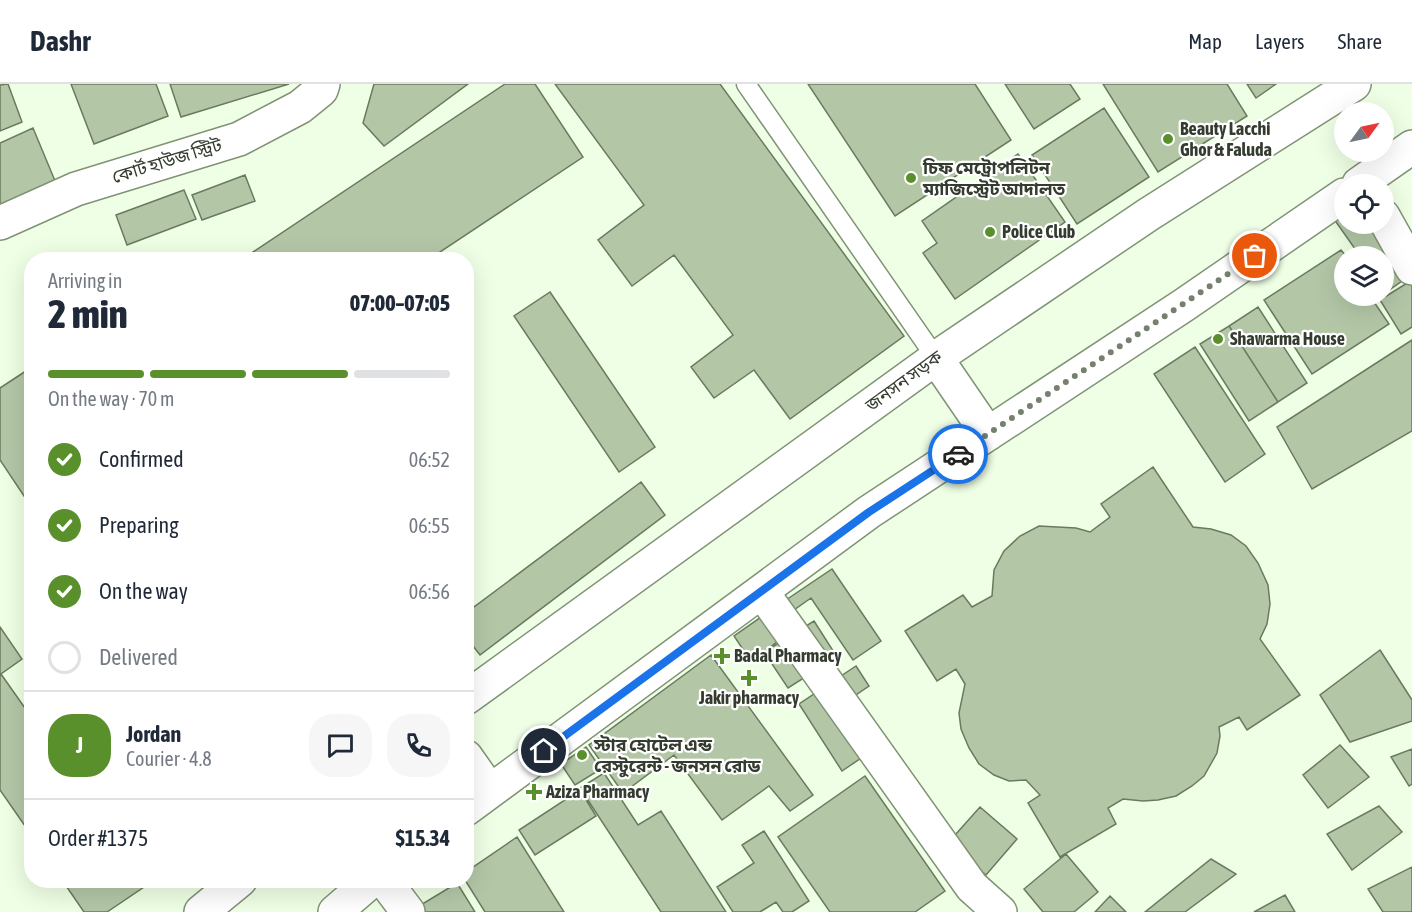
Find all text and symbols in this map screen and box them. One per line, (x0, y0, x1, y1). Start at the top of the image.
text: Dashr (30, 25, 90, 57)
text: Map (1188, 29, 1222, 53)
text: Layers (1255, 29, 1305, 53)
text: Share (1338, 29, 1382, 53)
north arrow (1334, 102, 1394, 162)
map controls (1334, 102, 1394, 306)
place label: Beauty Lacchi Ghor & Faluda (1180, 118, 1272, 160)
marker: Beauty Lacchi Ghor & Faluda (1161, 132, 1175, 146)
street label: কোর্ট হাউজ স্ট্রিট (109, 133, 225, 187)
place label: চিফ মেট্রোপলিটন ম্যাজিস্ট্রেট আদালত (922, 157, 1066, 199)
marker: চিফ মেট্রোপলিটন ম্যাজিস্ট্রেট আদালত (904, 171, 918, 185)
button: locate (1334, 174, 1394, 234)
place label: Police Club (1002, 221, 1075, 242)
marker: Police Club (983, 225, 997, 239)
pin (1229, 230, 1280, 281)
icon: bag (1238, 239, 1271, 272)
button: layers (1334, 246, 1394, 306)
text: Arriving in (48, 269, 122, 292)
text: 07:00–07:05 (350, 290, 450, 316)
text: 2 min (48, 292, 128, 336)
place label: Shawarma House (1230, 328, 1345, 349)
marker: Shawarma House (1211, 332, 1225, 346)
street label: জনসন সড়ক (861, 346, 946, 416)
text: On the way · 70 m (48, 387, 174, 410)
courier (928, 424, 988, 484)
icon: car (942, 438, 975, 471)
icon: check (48, 443, 81, 476)
text: Confirmed (99, 446, 184, 472)
text: 06:52 (409, 448, 450, 471)
icon: check (48, 509, 81, 542)
text: Preparing (99, 512, 179, 538)
text: 06:55 (409, 514, 450, 537)
icon: check (48, 575, 81, 608)
text: On the way (99, 578, 188, 604)
text: 06:56 (409, 580, 450, 603)
text: Delivered (99, 644, 178, 670)
place label: Badal Pharmacy (734, 645, 842, 666)
marker: Badal Pharmacy (715, 649, 729, 663)
marker: Jakir pharmacy (742, 671, 756, 685)
place label: Jakir pharmacy (698, 687, 800, 708)
button: chat (309, 714, 372, 777)
button: phone (387, 714, 450, 777)
text: Jordan (126, 721, 181, 747)
pin (518, 725, 569, 776)
text: J (76, 732, 83, 758)
icon: home (527, 734, 560, 767)
place label: স্টার হোটেল এন্ড রেস্টুরেন্ট - জনসন রোড (593, 734, 761, 778)
text: Courier · 4.8 (126, 747, 212, 770)
marker: স্টার হোটেল এন্ড রেস্টুরেন্ট - জনসন রোড (575, 748, 589, 762)
place label: Aziza Pharmacy (545, 781, 650, 802)
marker: Aziza Pharmacy (527, 785, 541, 799)
text: Order #1375 (48, 825, 148, 851)
text: $15.34 (395, 825, 450, 851)

